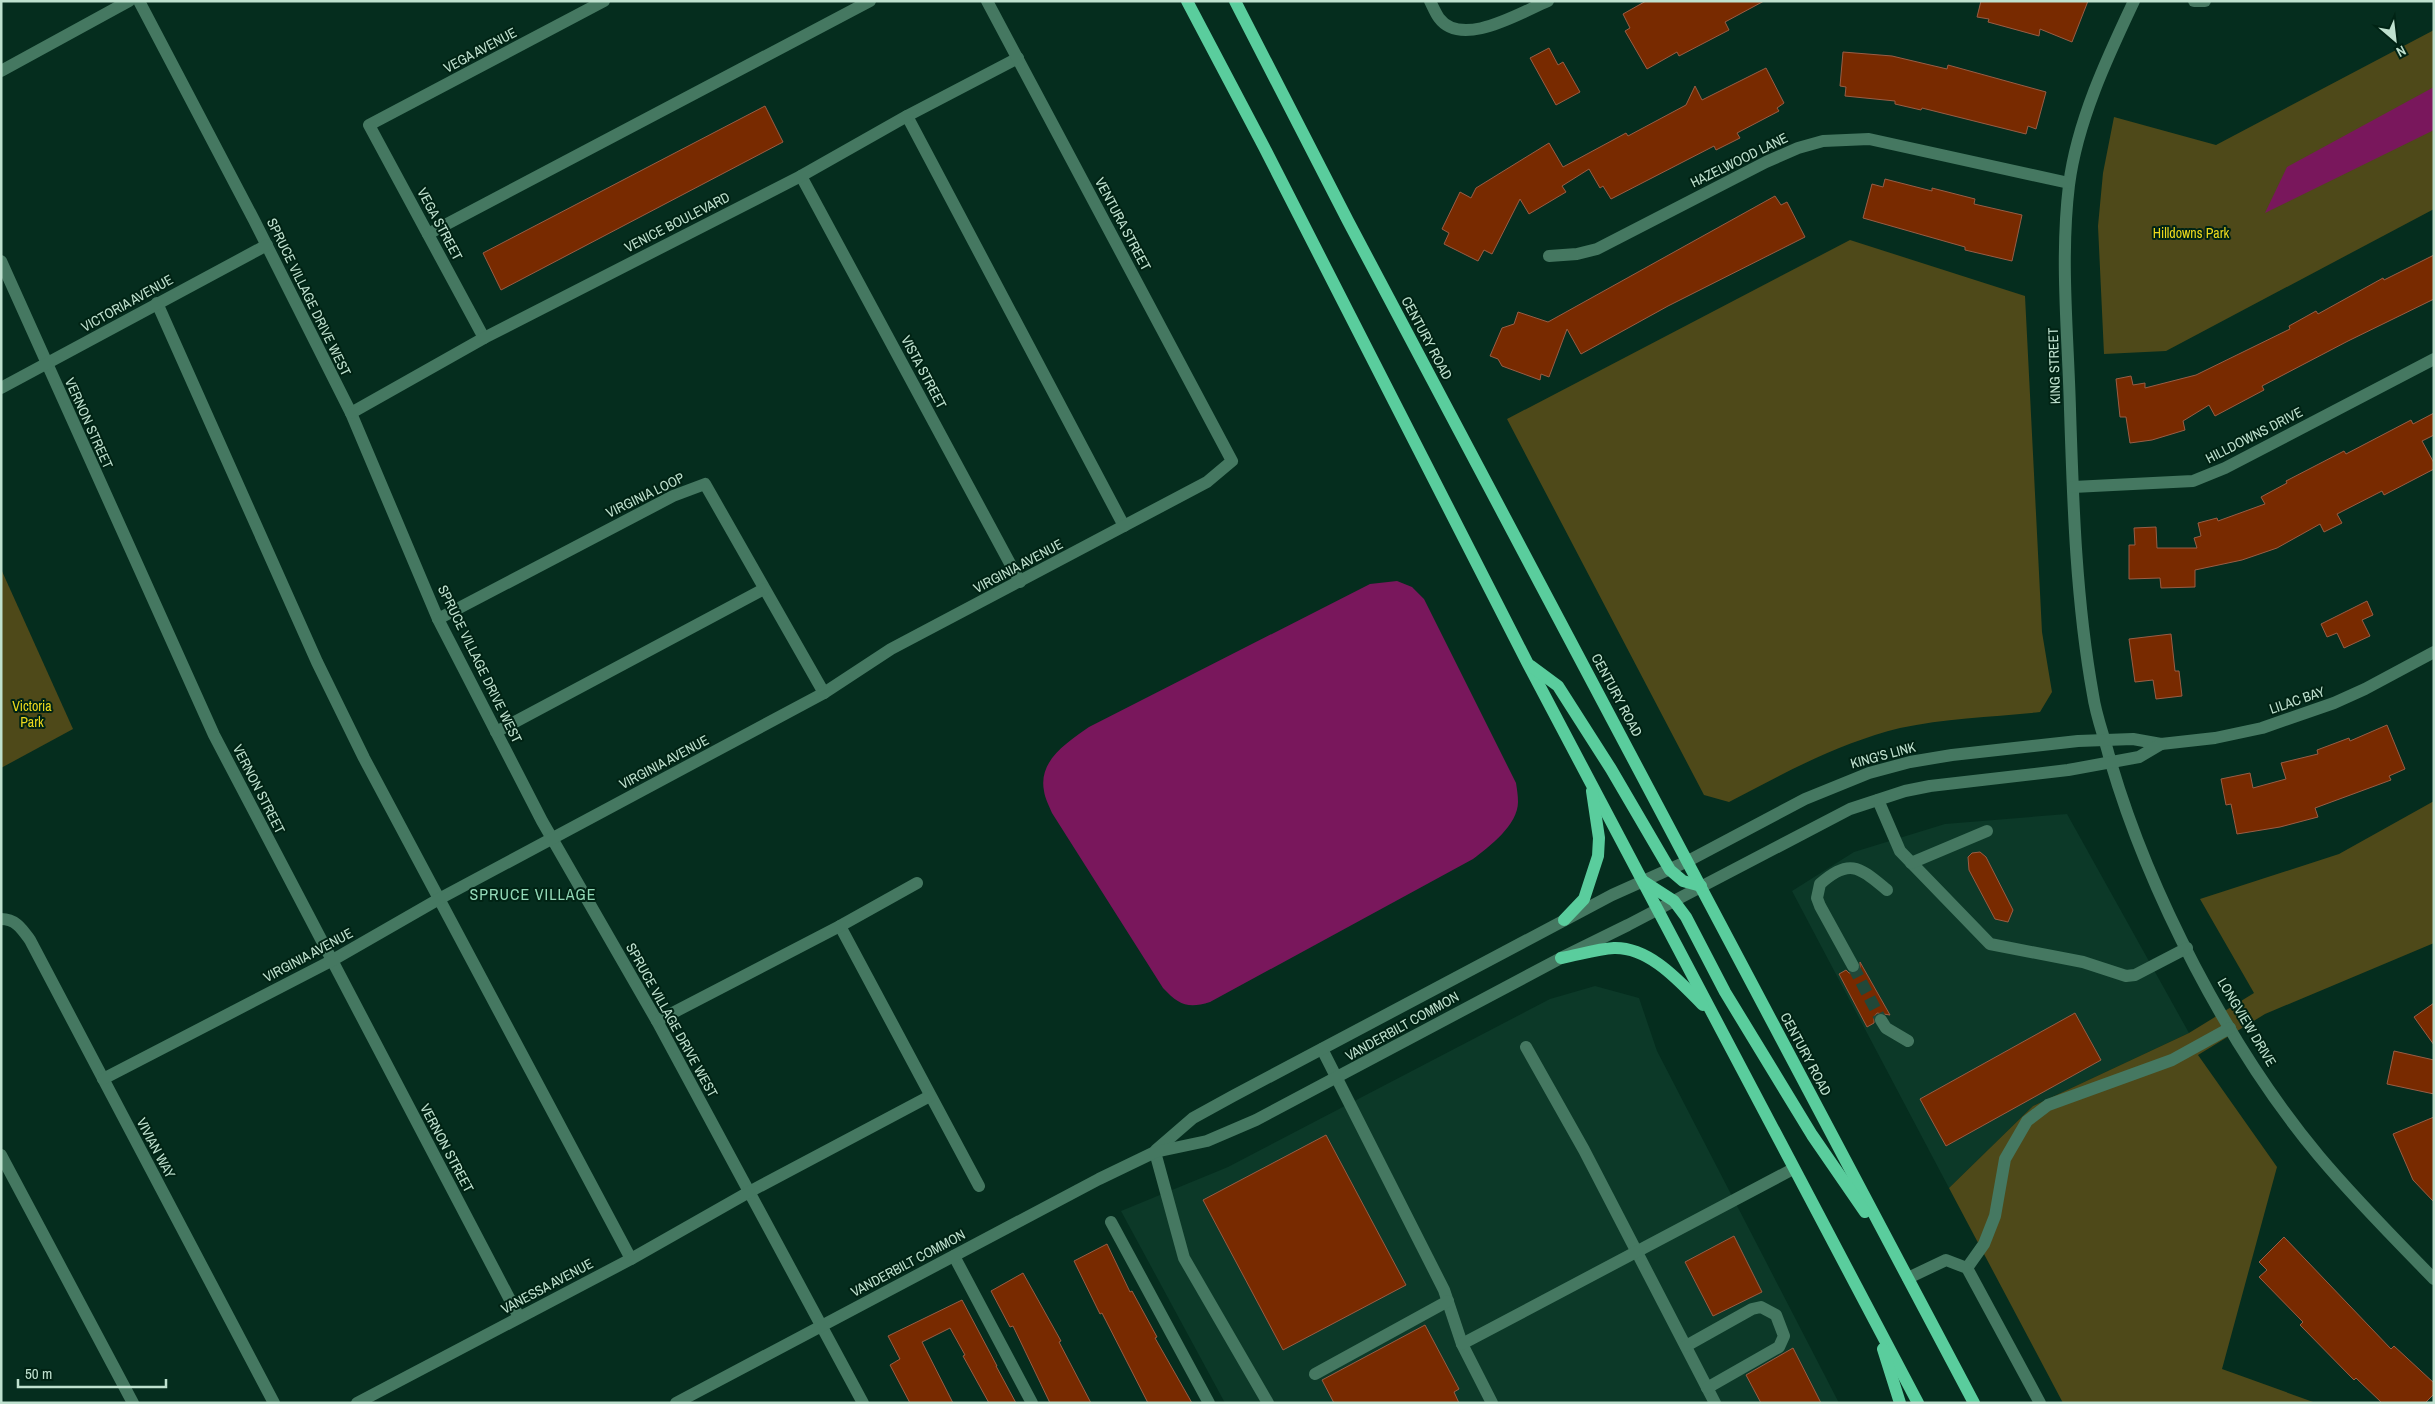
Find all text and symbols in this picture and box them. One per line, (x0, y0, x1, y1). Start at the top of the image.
north arrow (2370, 15, 2420, 65)
street label: VEGA AVENUE (440, 23, 520, 77)
text: N (2393, 42, 2409, 61)
street label: HAZELWOOD LANE (1687, 129, 1791, 191)
street label: VENTURA STREET (1091, 174, 1155, 274)
street label: VEGA STREET (413, 185, 467, 263)
street label: VENICE BOULEVARD (621, 188, 733, 256)
street label: SPRUCE VILLAGE DRIVE WEST (263, 215, 355, 379)
park label: Hilldowns Park (2153, 224, 2230, 242)
street label: VICTORIA AVENUE (78, 270, 176, 336)
street label: CENTURY ROAD (1398, 293, 1456, 383)
street label: KING STREET (2044, 327, 2064, 405)
street label: VISTA STREET (897, 332, 951, 412)
street label: VERNON STREET (61, 375, 117, 471)
street label: HILLDOWNS DRIVE (2202, 403, 2306, 467)
street label: VIRGINIA LOOP (603, 468, 687, 522)
street label: VIRGINIA AVENUE (970, 535, 1066, 597)
street label: SPRUCE VILLAGE DRIVE WEST (434, 582, 526, 746)
street label: CENTURY ROAD (1588, 650, 1646, 740)
street label: LILAC BAY (2267, 682, 2327, 718)
park label: Victoria Park (12, 697, 52, 731)
street label: VIRGINIA AVENUE (616, 731, 712, 793)
street label: KING'S LINK (1848, 738, 1918, 772)
street label: VERNON STREET (229, 741, 289, 837)
district label: SPRUCE VILLAGE (469, 883, 597, 905)
street label: VIRGINIA AVENUE (260, 924, 356, 986)
street label: SPRUCE VILLAGE DRIVE WEST (622, 940, 722, 1100)
street label: LONGVIEW DRIVE (2213, 974, 2281, 1070)
street label: VANDERBILT COMMON (1342, 987, 1462, 1065)
street label: CENTURY ROAD (1777, 1009, 1835, 1099)
street label: VERNON STREET (416, 1101, 478, 1195)
street label: VIVIAN WAY (133, 1115, 180, 1182)
street label: VANDERBILT COMMON (848, 1225, 968, 1301)
street label: VANESSA AVENUE (498, 1254, 596, 1318)
scale bar (18, 1356, 165, 1388)
text: 50 m (25, 1363, 52, 1384)

